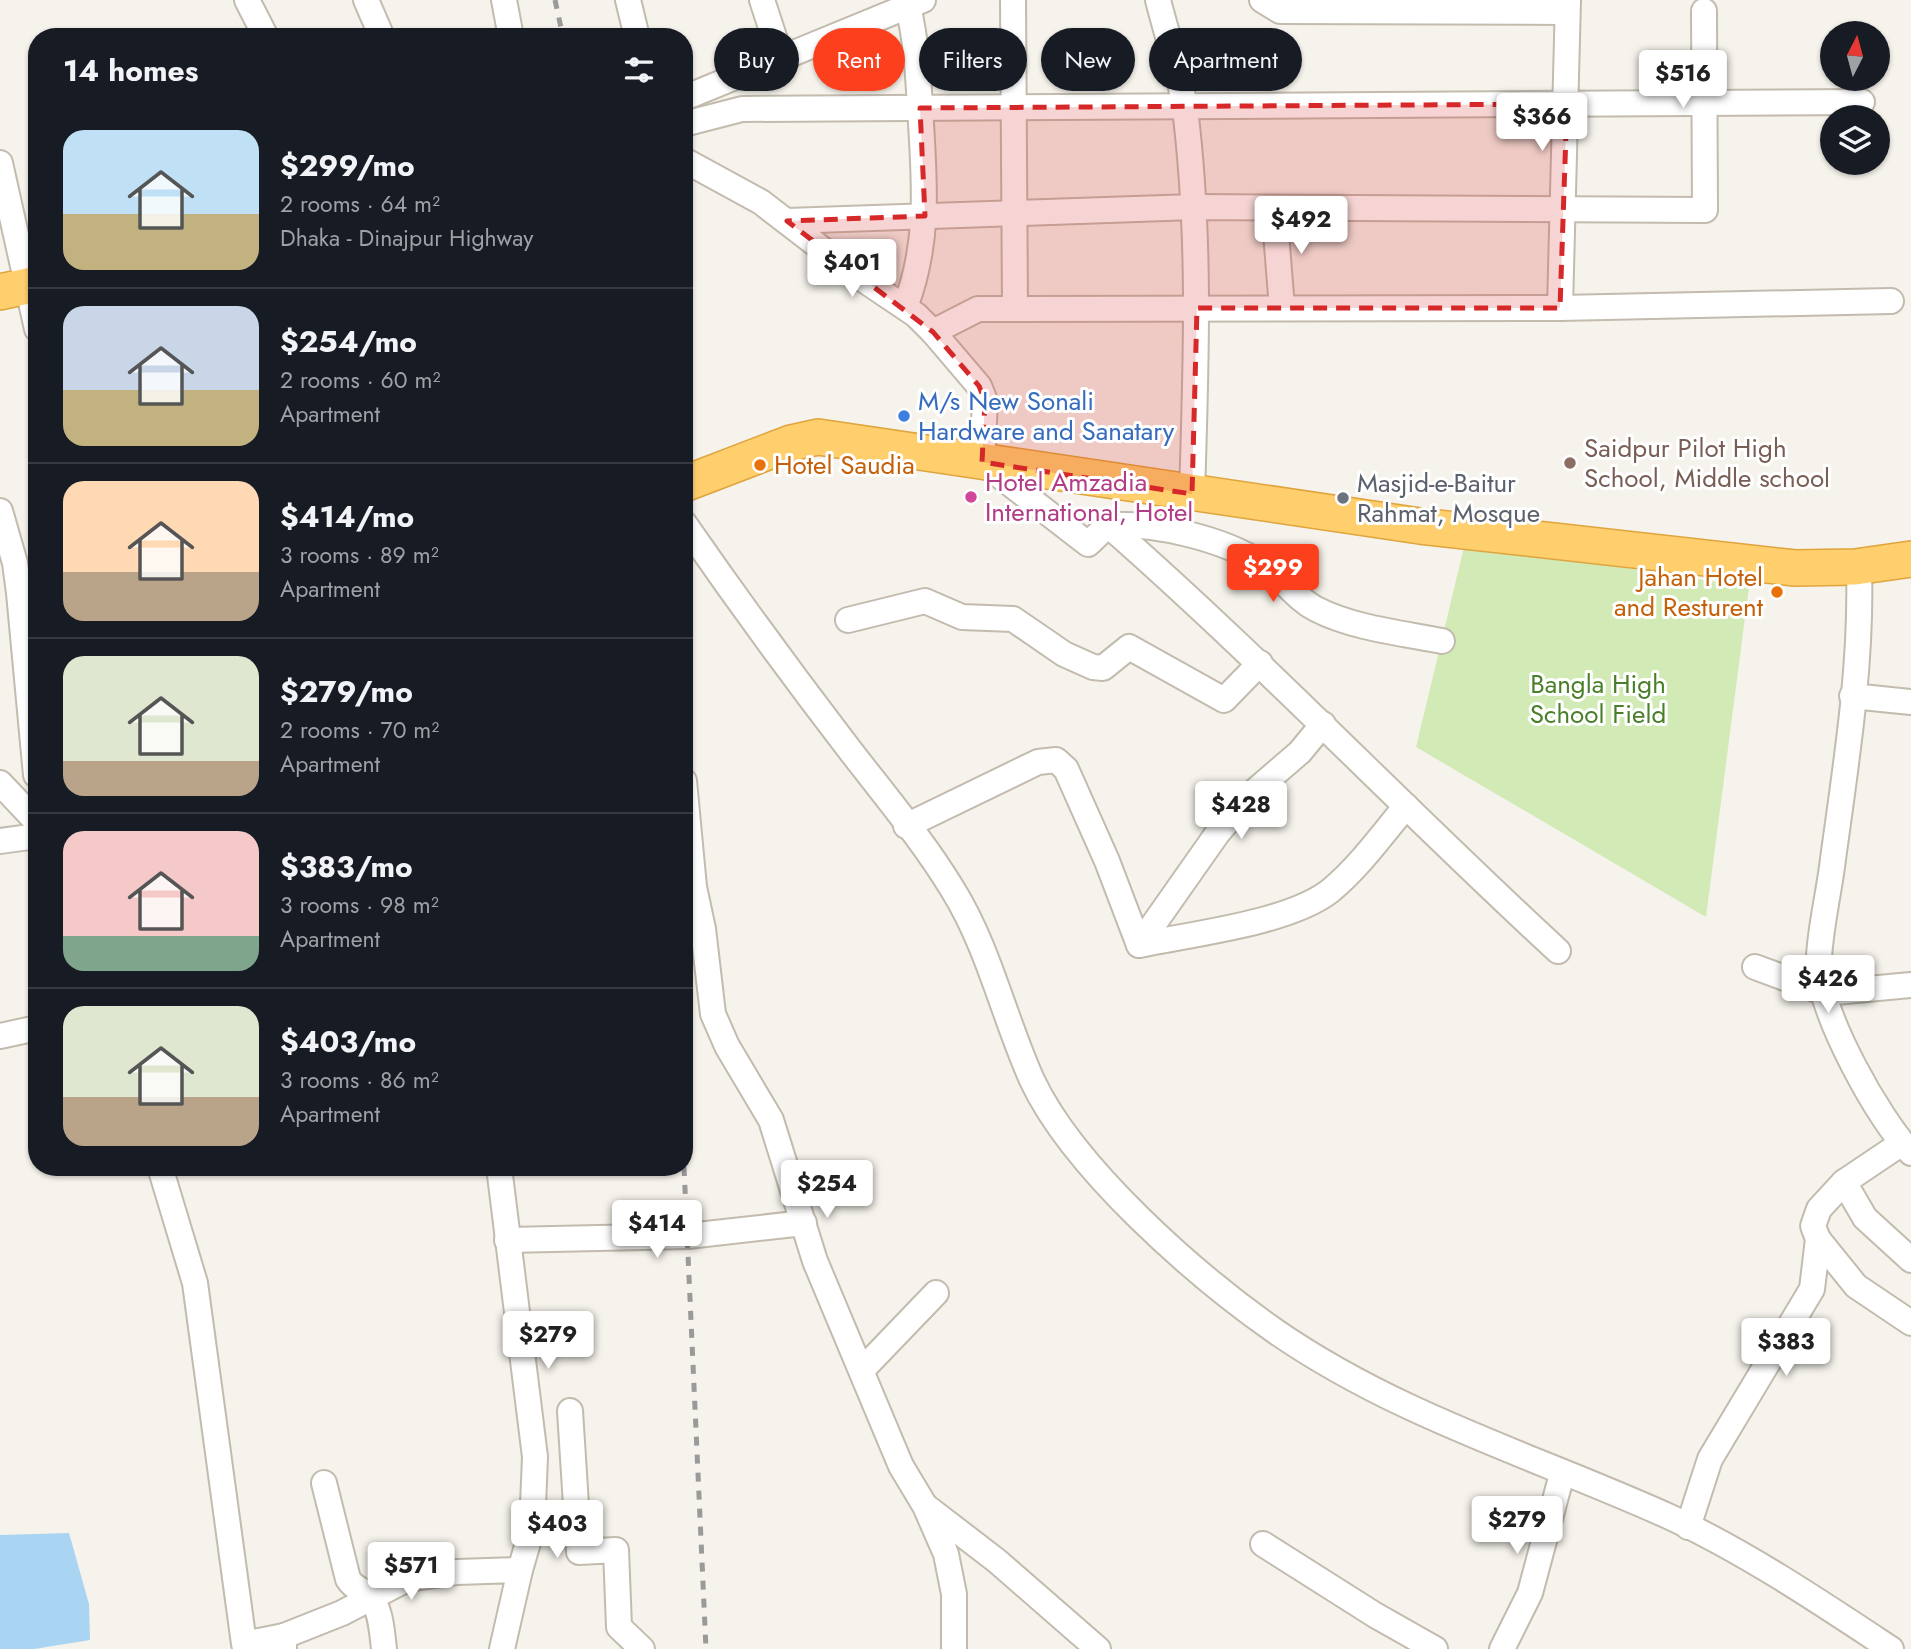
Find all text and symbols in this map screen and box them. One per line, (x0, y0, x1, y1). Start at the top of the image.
north arrow (1820, 21, 1890, 91)
map controls (1820, 21, 1890, 175)
chip: Buy (714, 28, 799, 91)
chip: Rent (813, 28, 905, 91)
chip: Filters (919, 28, 1027, 91)
chip: New (1041, 28, 1135, 91)
chip: Apartment (1149, 28, 1302, 91)
text: 14 homes (63, 49, 198, 92)
pin: $516 (1642, 50, 1724, 110)
icon: filters (620, 51, 658, 89)
text: $516 (1655, 56, 1711, 90)
pin: $366 (1501, 94, 1583, 153)
text: $366 (1512, 99, 1572, 133)
button: layers (1820, 105, 1890, 175)
text: $299/mo (280, 144, 415, 187)
icon: home (119, 158, 203, 242)
text: 2 rooms · 64 m² (280, 187, 440, 221)
pin: $492 (1260, 196, 1342, 256)
text: $492 (1271, 202, 1331, 236)
text: Dhaka - Dinajpur Highway (280, 221, 533, 255)
pin: $401 (811, 240, 893, 299)
text: $401 (823, 245, 881, 279)
text: $254/mo (280, 320, 417, 363)
icon: home (119, 334, 203, 418)
text: 2 rooms · 60 m² (280, 363, 440, 397)
place label: M/s New Sonali Hardware and Sanatary (918, 382, 1175, 450)
text: Apartment (280, 397, 380, 431)
marker: M/s New Sonali Hardware and Sanatary (896, 408, 912, 424)
place label: Saidpur Pilot High School, Middle school (1584, 429, 1830, 497)
place label: Hotel Saudia (774, 446, 915, 484)
marker: Saidpur Pilot High School, Middle school (1562, 455, 1578, 471)
marker: Hotel Saudia (752, 457, 768, 473)
place label: Hotel Amzadia International, Hotel (985, 463, 1193, 531)
place label: Masjid-e-Baitur Rahmat, Mosque (1357, 464, 1540, 532)
marker: Hotel Amzadia International, Hotel (963, 489, 979, 505)
marker: Masjid-e-Baitur Rahmat, Mosque (1335, 490, 1351, 506)
text: $414/mo (280, 495, 414, 538)
icon: home (119, 509, 203, 593)
text: 3 rooms · 89 m² (280, 538, 439, 572)
pin: $299 (1232, 544, 1314, 604)
text: $299 (1243, 550, 1303, 584)
place label: Jahan Hotel and Resturent (1614, 558, 1764, 626)
text: Apartment (280, 572, 380, 606)
marker: Jahan Hotel and Resturent (1769, 584, 1785, 600)
park label: Bangla High School Field (1530, 665, 1666, 733)
text: $279/mo (280, 670, 413, 713)
icon: home (119, 684, 203, 768)
text: 2 rooms · 70 m² (280, 713, 439, 747)
text: Apartment (280, 747, 380, 781)
pin: $428 (1200, 782, 1282, 841)
text: $428 (1211, 787, 1271, 821)
text: $383/mo (280, 845, 413, 888)
icon: home (119, 859, 203, 943)
text: 3 rooms · 98 m² (280, 888, 439, 922)
text: Apartment (280, 922, 380, 956)
pin: $426 (1787, 956, 1869, 1015)
text: $426 (1798, 961, 1858, 995)
text: $403/mo (280, 1020, 416, 1063)
icon: home (119, 1034, 203, 1118)
text: 3 rooms · 86 m² (280, 1063, 439, 1097)
text: Apartment (280, 1097, 380, 1131)
pin: $254 (786, 1160, 868, 1220)
text: $254 (797, 1166, 857, 1200)
pin: $414 (616, 1200, 698, 1260)
text: $414 (628, 1206, 686, 1240)
pin: $279 (507, 1312, 589, 1371)
text: $279 (519, 1317, 577, 1351)
pin: $383 (1745, 1318, 1827, 1378)
text: $383 (1757, 1324, 1815, 1358)
pin: $279 (1476, 1496, 1558, 1556)
pin: $403 (516, 1500, 598, 1560)
text: $279 (1488, 1502, 1546, 1536)
text: $403 (527, 1506, 587, 1540)
pin: $571 (370, 1542, 452, 1602)
text: $571 (384, 1548, 438, 1582)

